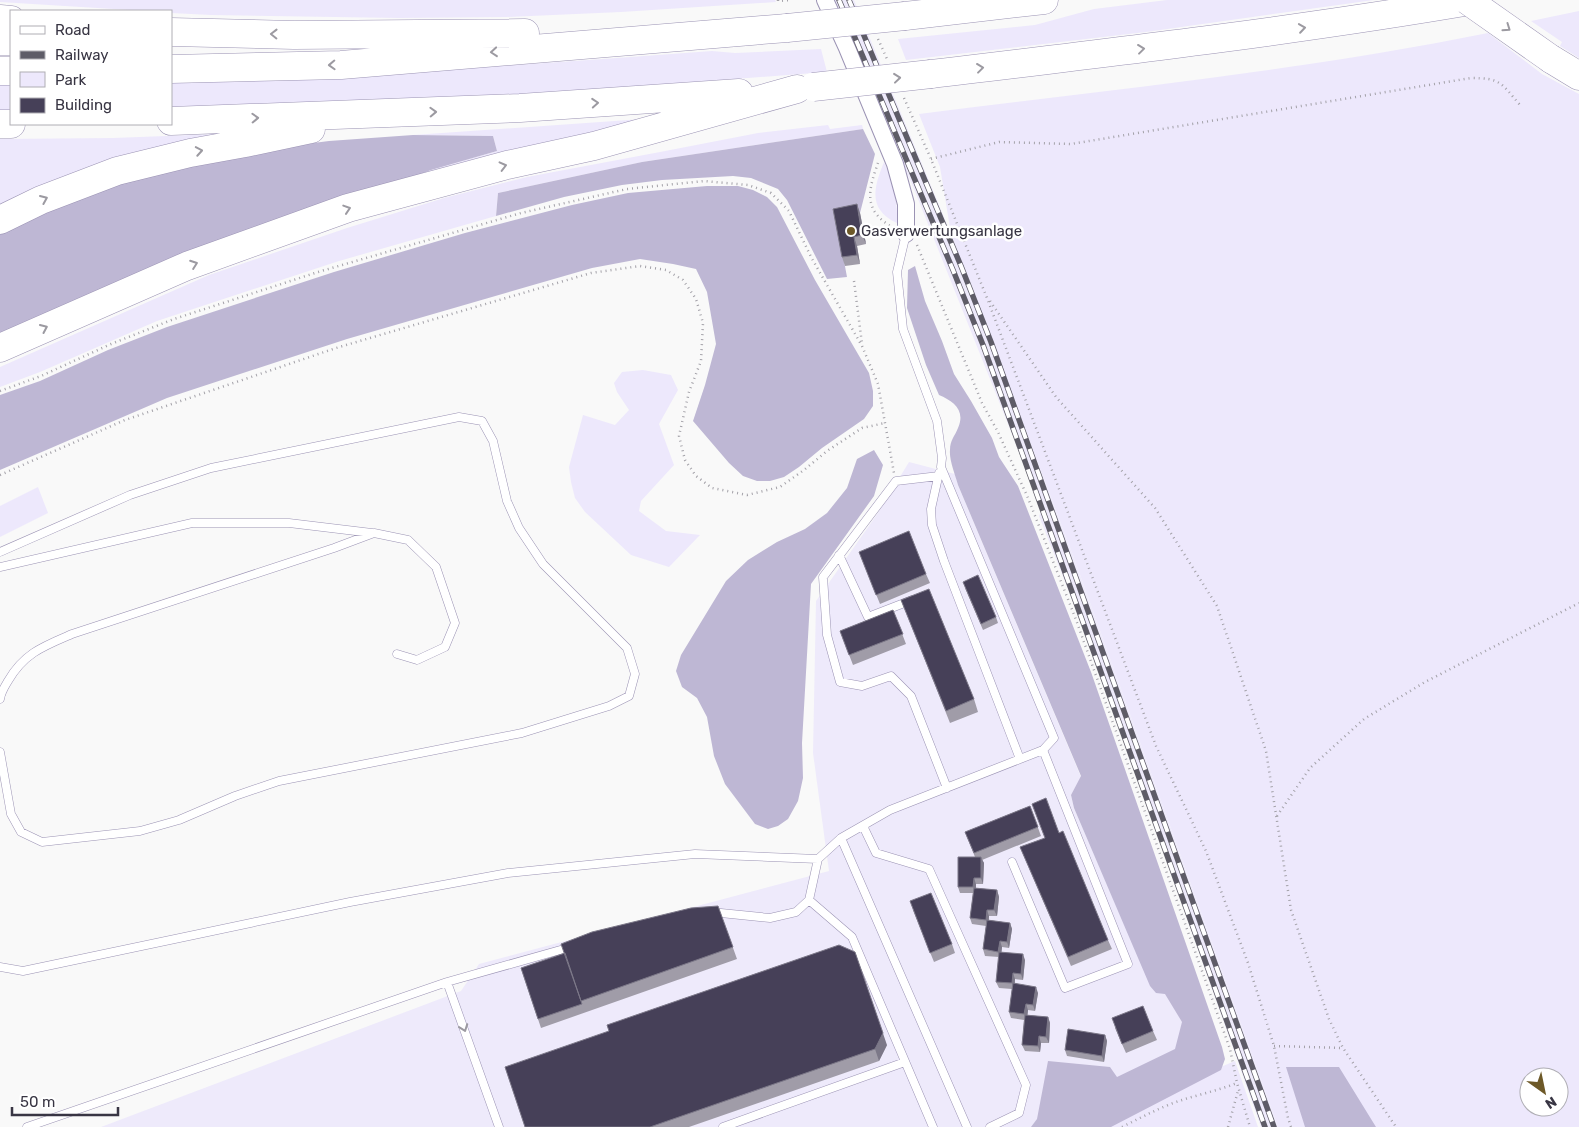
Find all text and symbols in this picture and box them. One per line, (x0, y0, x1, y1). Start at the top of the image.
legend (10, 10, 172, 125)
text: Road (55, 21, 91, 39)
one-way arrow (1501, 22, 1511, 31)
one-way arrow (1299, 23, 1307, 34)
one-way arrow (270, 29, 278, 40)
one-way arrow (1137, 44, 1145, 55)
text: Railway (55, 46, 109, 64)
one-way arrow (490, 46, 498, 57)
one-way arrow (328, 60, 336, 70)
one-way arrow (976, 63, 984, 74)
text: Park (55, 71, 86, 89)
one-way arrow (893, 73, 901, 84)
text: Building (55, 96, 112, 114)
one-way arrow (592, 98, 600, 109)
one-way arrow (429, 106, 437, 117)
one-way arrow (251, 113, 259, 124)
one-way arrow (195, 147, 203, 157)
one-way arrow (499, 161, 508, 172)
one-way arrow (39, 195, 48, 205)
one-way arrow (342, 204, 350, 214)
place label: Gasverwertungsanlage (861, 222, 1022, 240)
marker: Gasverwertungsanlage (845, 225, 857, 237)
one-way arrow (189, 259, 197, 269)
one-way arrow (39, 324, 48, 334)
one-way arrow (458, 1023, 468, 1031)
north arrow (1519, 1067, 1569, 1117)
scale bar (12, 1084, 119, 1116)
text: 50 m (20, 1093, 55, 1111)
text: N (1542, 1093, 1560, 1112)

